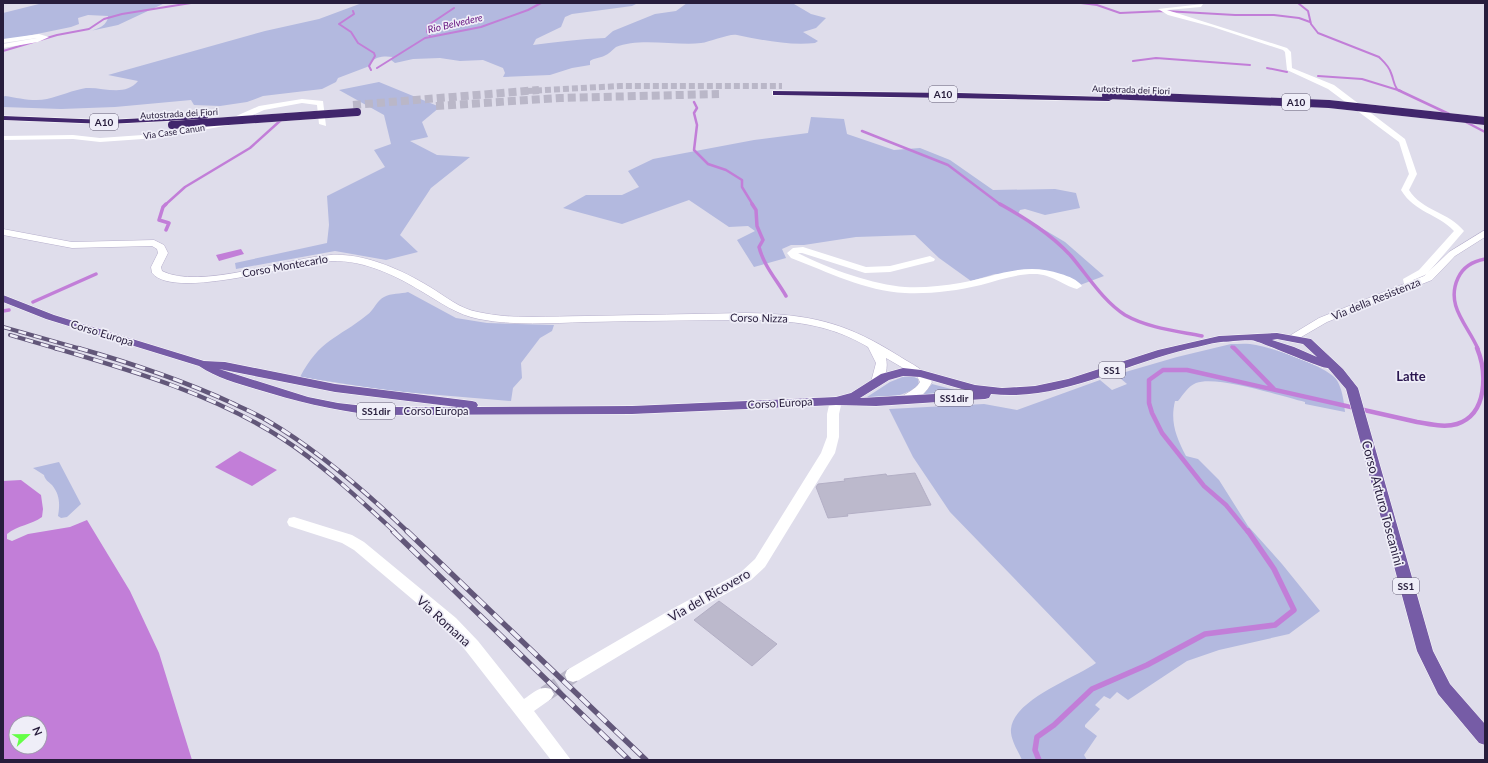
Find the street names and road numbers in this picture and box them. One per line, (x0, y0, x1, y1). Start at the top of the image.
street label: Autostrada dei Fiori (1092, 83, 1170, 96)
road number: A10 (929, 86, 957, 102)
road number: A10 (1282, 94, 1310, 110)
street label: Autostrada dei Fiori (140, 106, 218, 121)
road number: A10 (90, 114, 118, 130)
street label: Via Case Canun (142, 122, 205, 141)
street label: Corso Montecarlo (241, 252, 329, 279)
street label: Via della Resistenza (1330, 275, 1422, 322)
street label: Corso Nizza (730, 310, 788, 325)
street label: Corso Europa (69, 317, 135, 348)
road number: SS1 (1099, 362, 1125, 378)
road number: SS1dir (935, 390, 973, 406)
street label: Corso Europa (747, 394, 813, 411)
road number: SS1dir (357, 403, 395, 419)
street label: Corso Europa (403, 404, 469, 417)
street label: Corso Arturo Toscanini (1359, 439, 1407, 567)
street label: Via del Ricovero (665, 565, 753, 625)
road number: SS1 (1393, 578, 1419, 594)
street label: Via Romana (414, 592, 474, 650)

